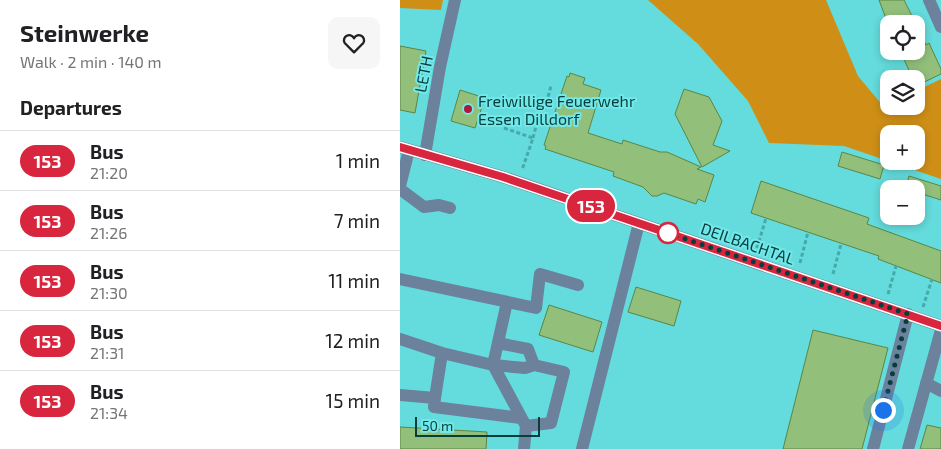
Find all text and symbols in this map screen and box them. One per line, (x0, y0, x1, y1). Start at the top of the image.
map controls (880, 15, 925, 225)
button: locate (880, 15, 925, 60)
button: heart (328, 17, 380, 69)
text: Steinwerke (20, 18, 149, 47)
text: Walk · 2 min · 140 m (20, 52, 162, 71)
street label: LETH (410, 54, 436, 94)
button: layers (880, 70, 925, 115)
place label: Freiwillige Feuerwehr Essen Dilldorf (478, 91, 636, 128)
text: Departures (20, 96, 122, 119)
marker: Freiwillige Feuerwehr Essen Dilldorf (462, 103, 474, 115)
button: + (880, 125, 925, 170)
text: Bus (90, 140, 124, 163)
text: 1 min (336, 149, 380, 172)
text: 153 (34, 150, 61, 172)
text: 21:20 (90, 163, 128, 182)
button: − (880, 180, 925, 225)
line badge: 153 (562, 190, 620, 222)
text: 153 (577, 195, 605, 217)
text: Bus (90, 200, 124, 223)
text: 7 min (334, 209, 380, 232)
text: 153 (34, 210, 61, 232)
street label: DEILBACHTAL (699, 218, 797, 268)
unlabelled marker (657, 222, 679, 244)
text: 21:26 (90, 223, 127, 242)
text: Bus (90, 260, 124, 283)
text: 11 min (328, 269, 380, 292)
text: 153 (34, 270, 61, 292)
text: 21:30 (90, 283, 128, 302)
text: Bus (90, 320, 124, 343)
text: 12 min (325, 329, 380, 352)
text: 153 (34, 330, 61, 352)
text: 21:31 (90, 343, 124, 362)
text: Bus (90, 380, 124, 403)
text: 15 min (326, 389, 380, 412)
text: 153 (34, 390, 61, 412)
your location (871, 398, 896, 423)
text: 21:34 (90, 403, 128, 422)
scale bar (415, 414, 540, 437)
text: 50 m (422, 417, 453, 434)

